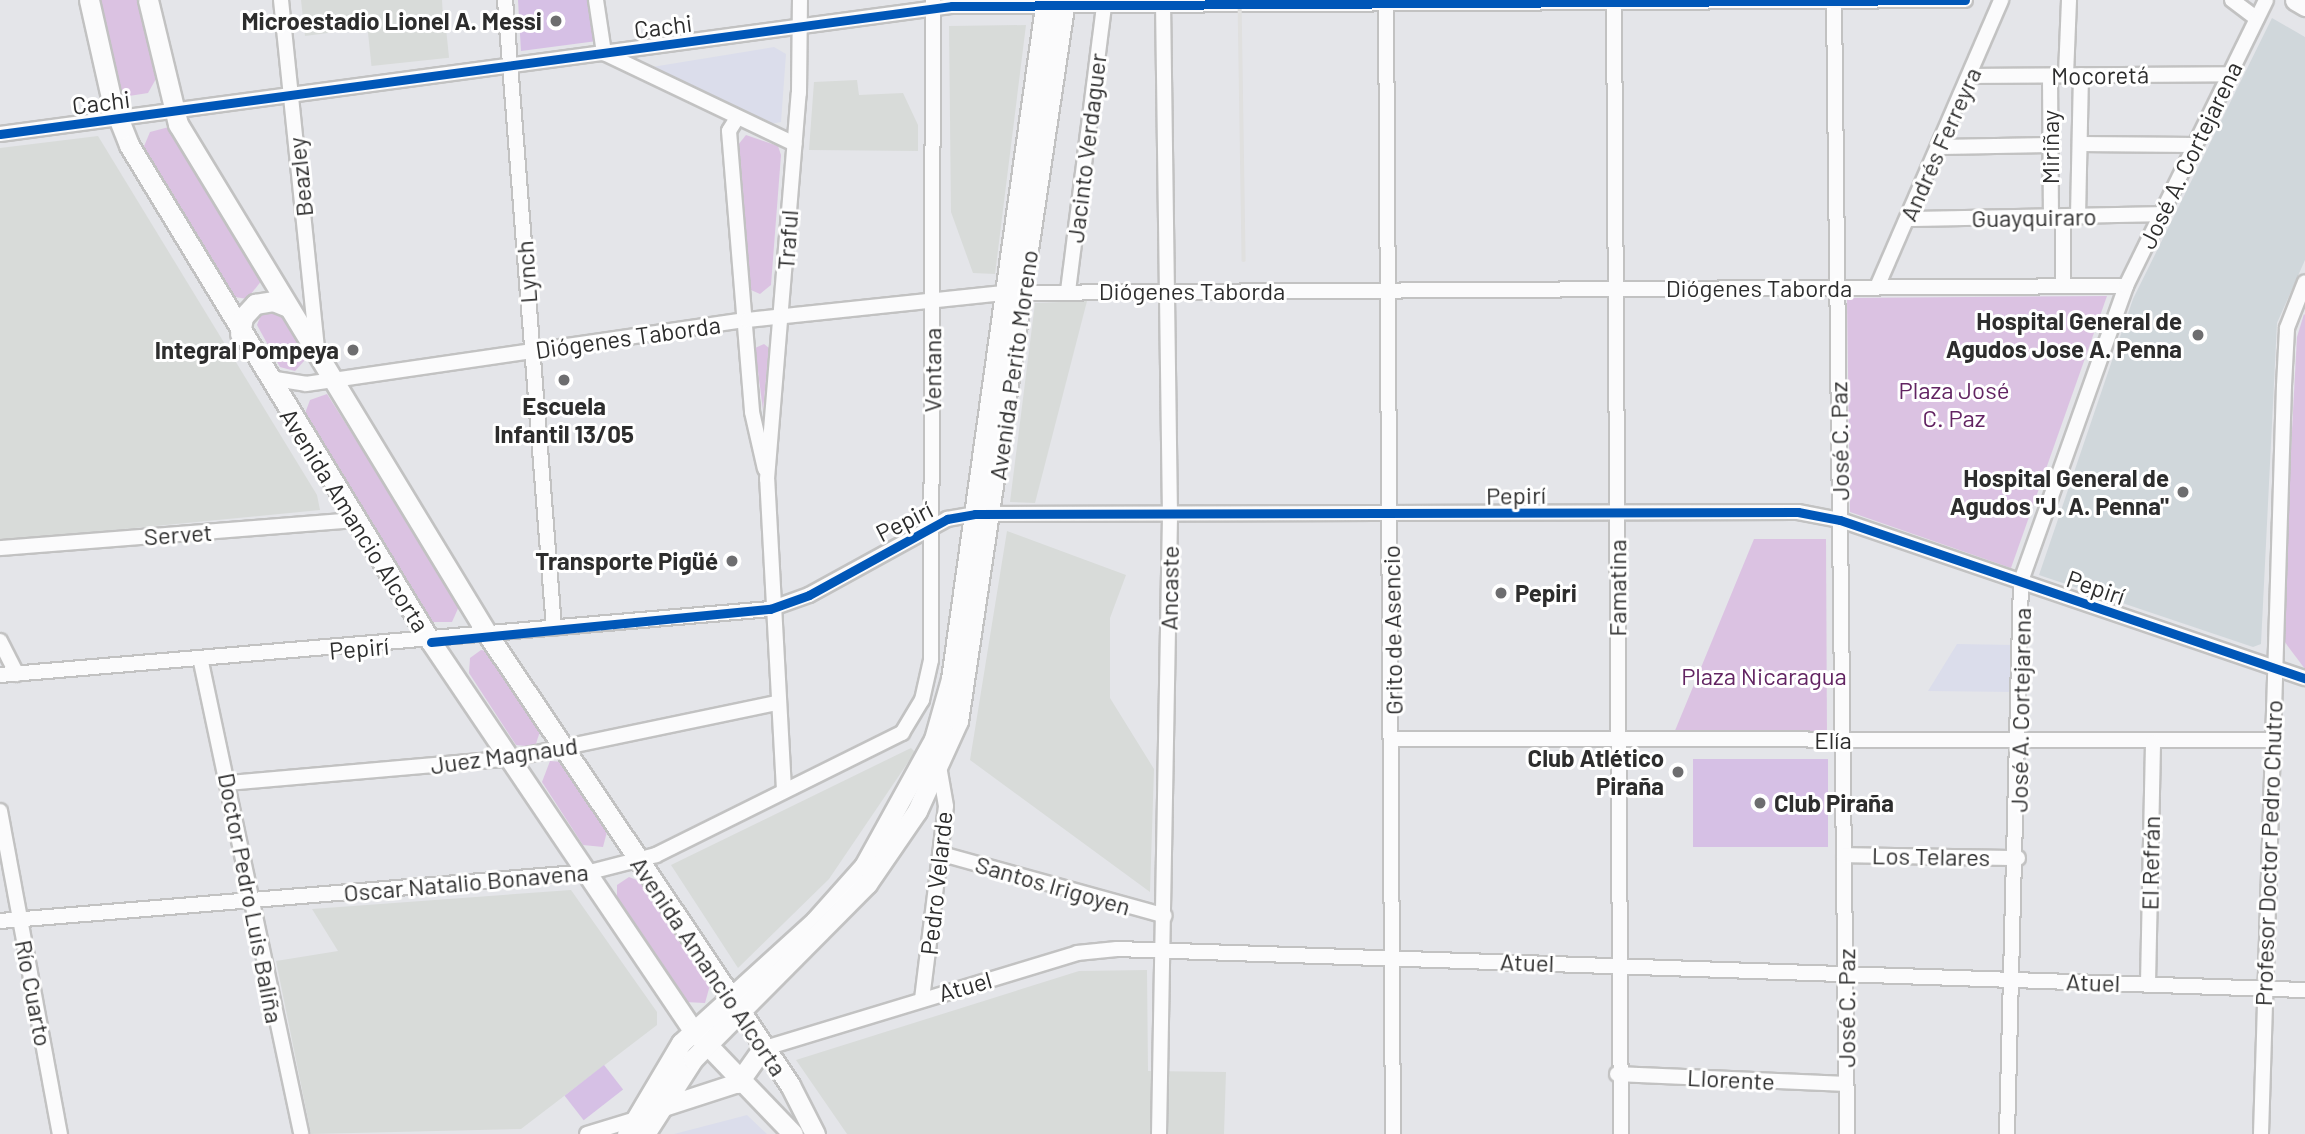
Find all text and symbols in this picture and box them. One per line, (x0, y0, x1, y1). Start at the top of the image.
place label: Microestadio Lionel A. Messi (241, 7, 542, 35)
street label: Cachi (632, 8, 694, 44)
marker: Microestadio Lionel A. Messi (548, 13, 564, 29)
street label: Jacinto Verdaguer (1060, 52, 1112, 244)
street label: José A. Cortejarena (2132, 57, 2248, 253)
street label: Mocoretá (2051, 60, 2149, 90)
street label: Andrés Ferreyra (1893, 63, 1987, 225)
street label: Cachi (70, 84, 132, 120)
street label: Miriñay (2036, 110, 2064, 184)
street label: Beazley (282, 136, 318, 218)
street label: Guayquiraro (1971, 202, 2097, 232)
street label: Traful (771, 209, 803, 271)
street label: Lynch (509, 240, 543, 304)
street label: Avenida Perito Moreno (983, 248, 1043, 482)
street label: Diógenes Taborda (1666, 274, 1852, 302)
street label: Diógenes Taborda (1099, 277, 1285, 305)
place label: Hospital General de Agudos Jose A. Penna (1946, 307, 2182, 363)
street label: Diógenes Taborda (534, 310, 722, 364)
marker: Hospital General de Agudos Jose A. Penna (2188, 325, 2208, 345)
street label: Ventana (918, 328, 946, 412)
place label: Integral Pompeya (155, 336, 339, 364)
marker: Integral Pompeya (345, 342, 361, 358)
marker: Escuela Infantil 13/05 (556, 372, 572, 388)
park label: Plaza José C. Paz (1899, 376, 2009, 432)
street label: José C. Paz (1824, 381, 1854, 501)
place label: Escuela Infantil 13/05 (494, 392, 634, 448)
street label: Avenida Amancio Alcorta (274, 403, 436, 637)
place label: Hospital General de Agudos "J. A. Penna" (1950, 464, 2169, 520)
street label: Pepirí (1486, 480, 1546, 510)
marker: Hospital General de Agudos "J. A. Penna" (2175, 484, 2191, 500)
street label: Pepirí (871, 495, 937, 547)
street label: Servet (143, 517, 213, 551)
street label: Famatina (1603, 539, 1631, 637)
street label: Ancaste (1154, 545, 1184, 631)
street label: Grito de Asencio (1376, 545, 1408, 715)
place label: Transporte Pigüé (535, 547, 718, 575)
marker: Transporte Pigüé (724, 553, 740, 569)
street label: Pepirí (2063, 564, 2129, 610)
place label: Pepiri (1515, 579, 1577, 607)
marker: Pepiri (1493, 585, 1509, 601)
street label: José A. Cortejarena (2004, 607, 2036, 813)
street label: Pepirí (328, 631, 390, 665)
park label: Plaza Nicaragua (1681, 662, 1847, 690)
street label: Profesor Doctor Pedro Chutro (2248, 699, 2288, 1007)
street label: Elía (1814, 726, 1852, 754)
street label: Juez Magnaud (429, 730, 579, 780)
place label: Club Atlético Piraña (1528, 744, 1664, 800)
marker: Club Atlético Piraña (1670, 764, 1686, 780)
street label: Doctor Pedro Luis Baliña (213, 770, 289, 1026)
place label: Club Piraña (1774, 789, 1894, 817)
marker: Club Piraña (1752, 795, 1768, 811)
street label: Pedro Velarde (914, 810, 958, 956)
street label: El Refrán (2135, 816, 2165, 910)
street label: Los Telares (1872, 841, 1990, 871)
street label: Santos Irigoyen (972, 849, 1134, 921)
street label: Avenida Amancio Alcorta (625, 851, 793, 1081)
street label: Oscar Natalio Bonavena (342, 857, 590, 907)
street label: Río Cuarto (10, 937, 58, 1049)
street label: Atuel (1499, 947, 1555, 977)
street label: José C. Paz (1832, 948, 1860, 1068)
street label: Atuel (935, 965, 995, 1007)
street label: Atuel (2065, 967, 2121, 997)
street label: Llorente (1686, 1062, 1776, 1096)

